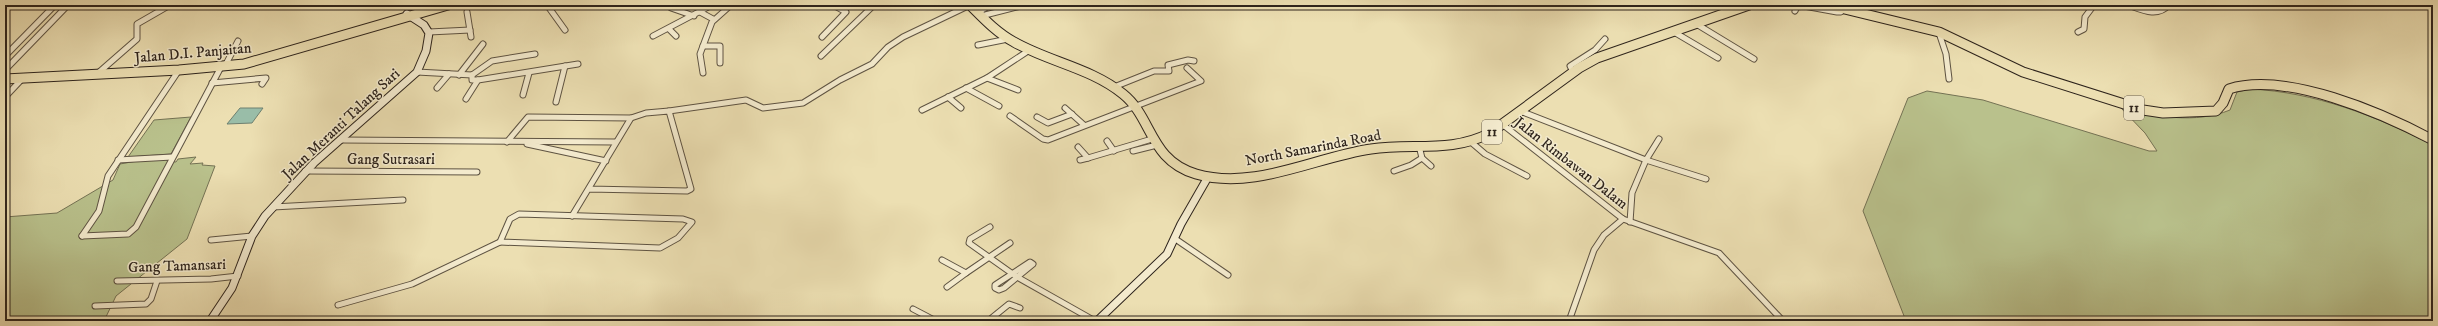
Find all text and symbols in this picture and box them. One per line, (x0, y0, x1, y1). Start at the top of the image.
street label: Jalan D.I. Panjaitan (132, 38, 252, 68)
street label: Jalan Meranti Talang Sari (277, 64, 404, 185)
road number: 11 (2124, 96, 2144, 120)
street label: Jalan Rimbawan Dalam (1509, 111, 1632, 213)
road number: 11 (1482, 120, 1502, 144)
street label: North Samarinda Road (1243, 125, 1383, 170)
street label: Gang Sutrasari (347, 150, 435, 169)
street label: Gang Tamansari (128, 255, 226, 277)

